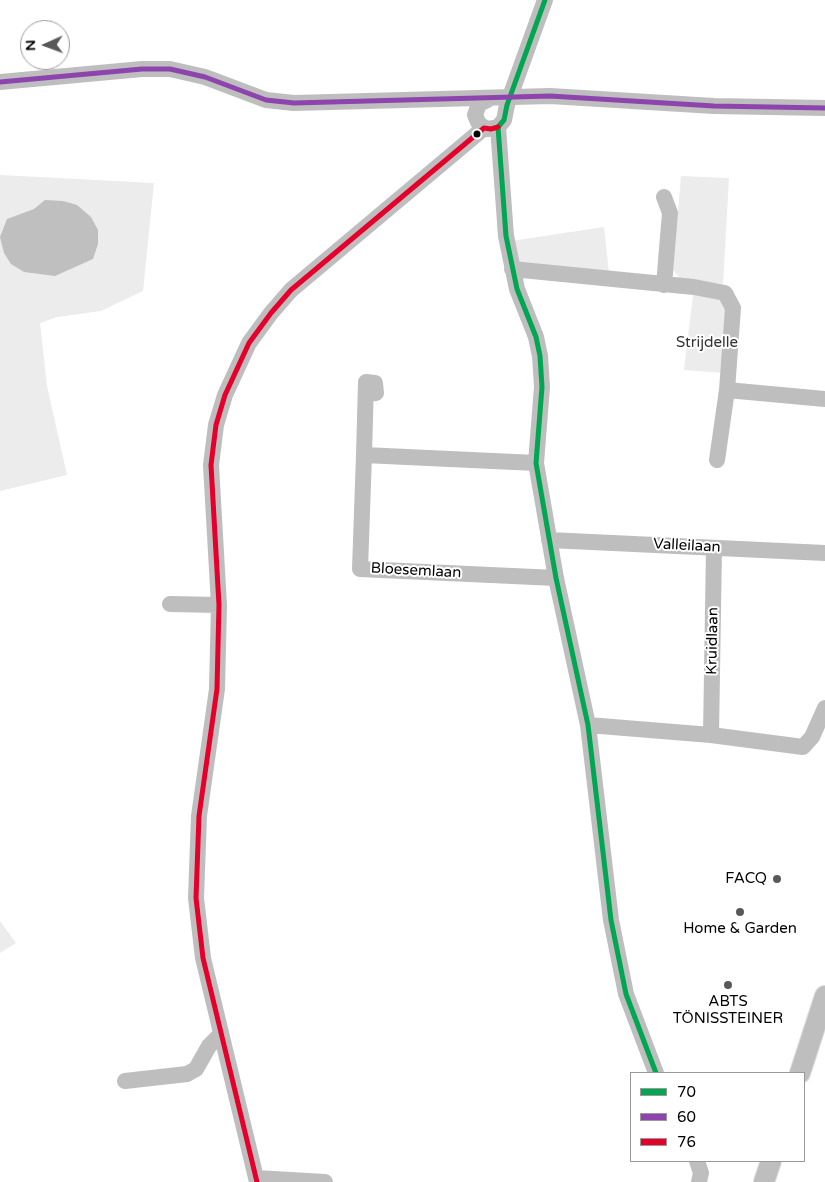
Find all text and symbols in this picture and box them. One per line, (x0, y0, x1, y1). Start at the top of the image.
north arrow (20, 20, 70, 70)
text: N (22, 40, 39, 51)
unlabelled marker (472, 129, 482, 139)
park label: Strijdelle (676, 334, 738, 352)
street label: Valleilaan (653, 535, 721, 557)
street label: Bloesemlaan (370, 560, 462, 582)
street label: Kruidlaan (703, 607, 723, 675)
place label: FACQ (725, 870, 767, 888)
marker: FACQ (771, 873, 783, 885)
marker: Home & Garden (734, 906, 746, 918)
place label: Home & Garden (683, 920, 797, 938)
marker: ABTS TÖNISSTEINER (722, 979, 734, 991)
place label: ABTS TÖNISSTEINER (673, 993, 783, 1028)
legend (630, 1072, 805, 1162)
text: 70 (677, 1083, 696, 1101)
text: 60 (677, 1108, 696, 1126)
text: 76 (677, 1133, 696, 1151)

